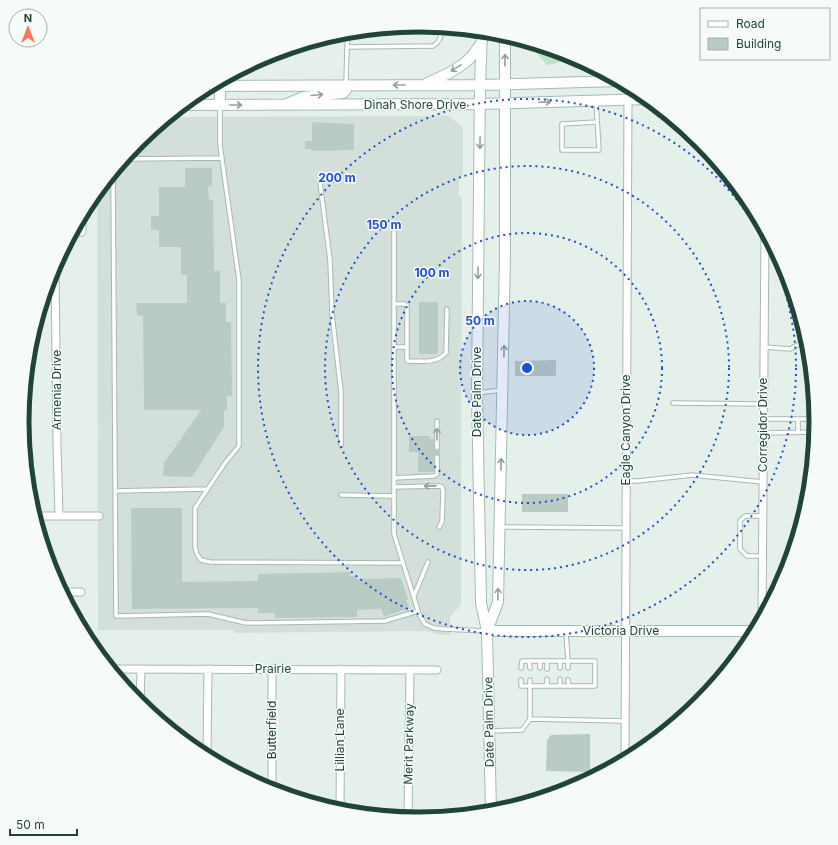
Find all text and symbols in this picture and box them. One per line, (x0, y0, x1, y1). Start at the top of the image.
north arrow (8, 8, 48, 48)
legend (700, 8, 830, 60)
text: N (24, 11, 32, 25)
text: Road (736, 16, 765, 31)
text: Building (736, 36, 781, 51)
one-way arrow (501, 54, 509, 67)
one-way arrow (450, 65, 462, 73)
one-way arrow (393, 81, 406, 89)
one-way arrow (310, 92, 323, 99)
street label: Dinah Shore Drive (364, 97, 466, 112)
one-way arrow (538, 98, 551, 106)
one-way arrow (229, 101, 242, 109)
one-way arrow (476, 136, 484, 149)
text: 200 m (318, 170, 356, 185)
text: 150 m (367, 217, 401, 232)
text: 100 m (414, 265, 450, 280)
one-way arrow (474, 266, 482, 279)
text: 50 m (465, 313, 495, 328)
one-way arrow (500, 345, 507, 358)
street label: Date Palm Drive (469, 347, 484, 437)
street label: Armenia Drive (49, 350, 64, 430)
centre of rings (520, 361, 534, 375)
street label: Eagle Canyon Drive (618, 375, 633, 485)
street label: Corregidor Drive (755, 378, 770, 472)
one-way arrow (433, 428, 441, 441)
one-way arrow (497, 458, 505, 471)
one-way arrow (424, 482, 437, 490)
one-way arrow (495, 588, 502, 601)
street label: Victoria Drive (583, 623, 659, 638)
street label: Prairie (255, 661, 291, 676)
street label: Date Palm Drive (480, 677, 497, 767)
street label: Butterfield (264, 701, 279, 759)
street label: Merit Parkway (400, 703, 417, 785)
street label: Lillian Lane (332, 708, 347, 772)
scale bar (10, 811, 77, 837)
text: 50 m (16, 817, 45, 832)

